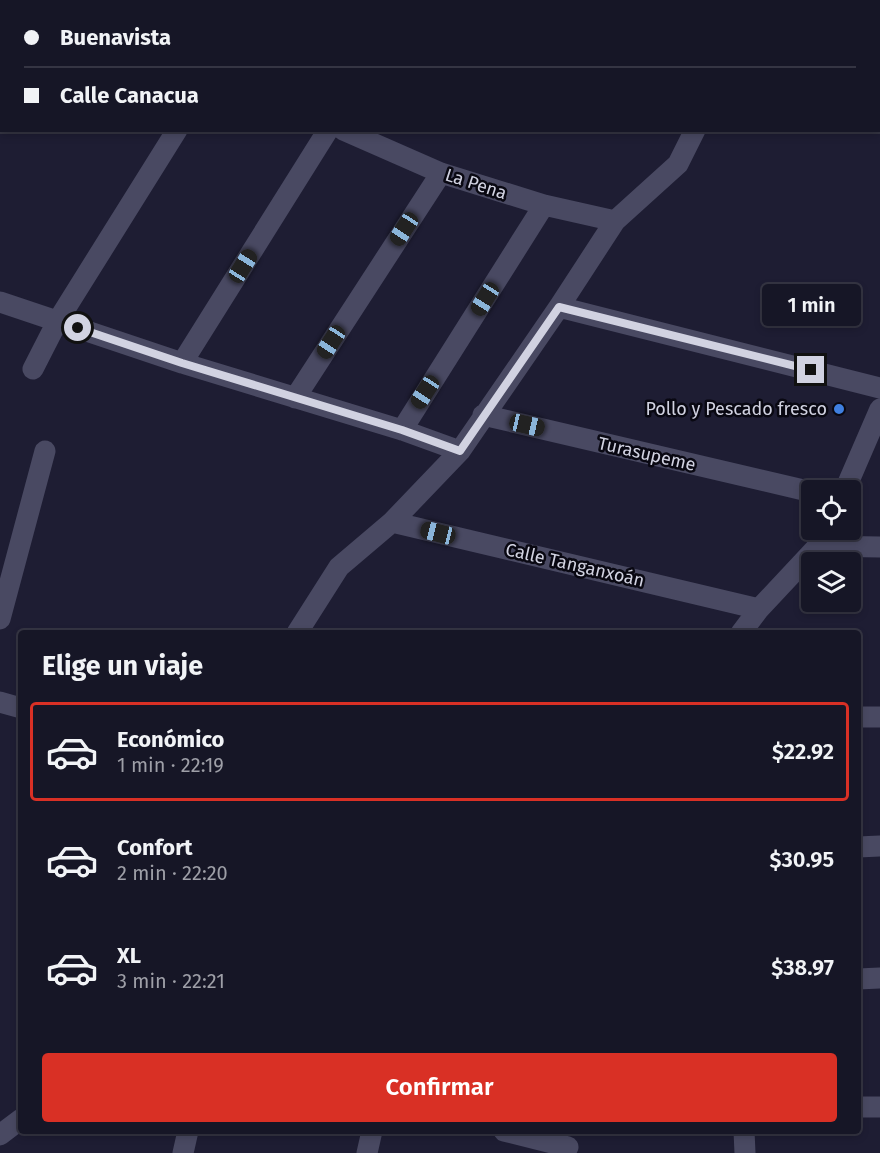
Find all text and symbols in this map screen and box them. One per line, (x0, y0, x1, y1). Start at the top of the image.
text: Buenavista (60, 24, 171, 51)
text: Calle Canacua (60, 82, 199, 109)
street label: La Pena (442, 164, 510, 204)
car (387, 209, 421, 249)
car (226, 246, 260, 286)
car (468, 279, 502, 319)
callout: 1 min (762, 283, 860, 325)
text: 1 min (787, 293, 836, 317)
route start (64, 314, 91, 341)
car (314, 322, 348, 362)
route end (797, 356, 824, 383)
car (408, 372, 442, 412)
place label: Pollo y Pescado fresco (645, 398, 827, 420)
marker: Pollo y Pescado fresco (832, 402, 846, 416)
car (507, 412, 547, 438)
street label: Turasupeme (596, 432, 698, 476)
map controls (801, 480, 861, 612)
button: locate (801, 480, 861, 540)
car (418, 520, 458, 546)
street label: Calle Tanganxoán (503, 538, 647, 592)
button: layers (801, 552, 861, 612)
text: Elige un viaje (42, 650, 203, 682)
icon: car (45, 725, 99, 779)
text: Económico (117, 726, 224, 753)
text: $22.92 (772, 738, 834, 765)
text: 1 min · 22:19 (117, 753, 224, 777)
icon: car (45, 833, 99, 887)
text: Confort (117, 834, 193, 861)
text: $30.95 (769, 846, 834, 873)
text: 2 min · 22:20 (117, 861, 228, 885)
icon: car (45, 941, 99, 995)
text: XL (117, 942, 141, 969)
text: $38.97 (771, 954, 834, 981)
text: 3 min · 22:21 (117, 969, 225, 993)
button: Confirmar (42, 1053, 837, 1122)

